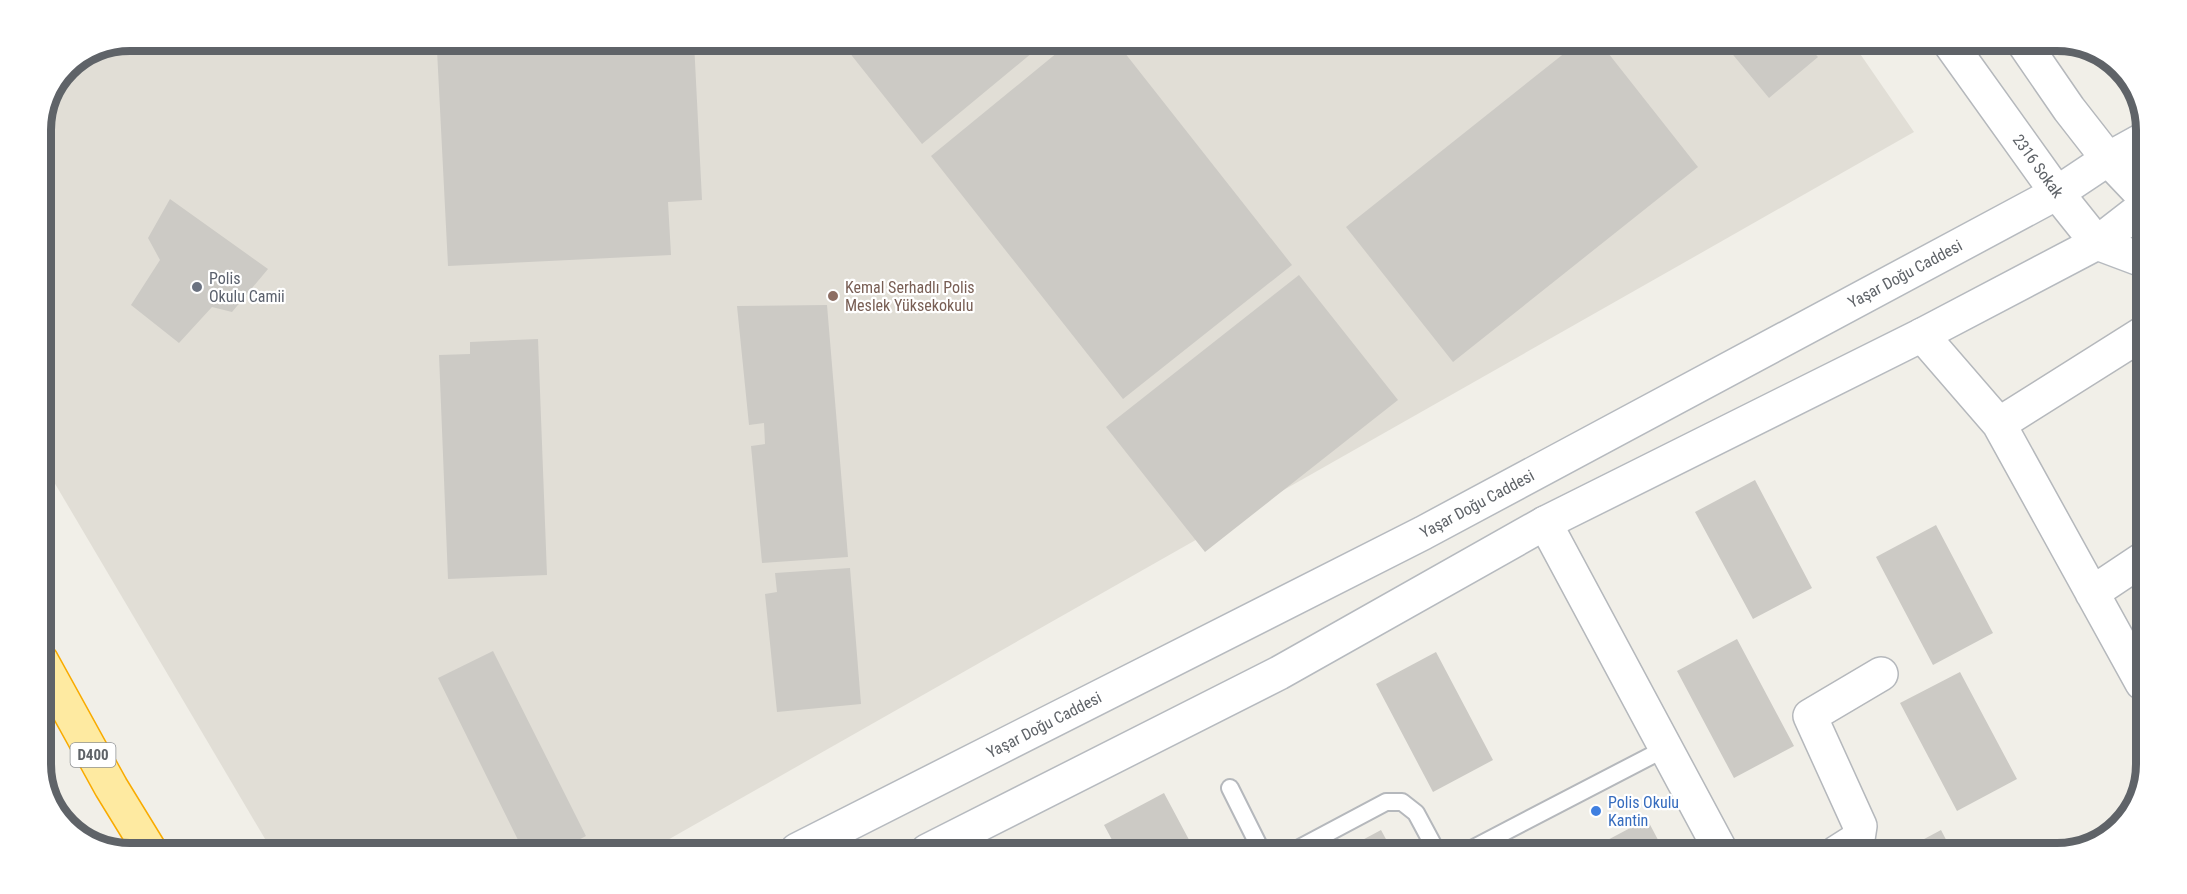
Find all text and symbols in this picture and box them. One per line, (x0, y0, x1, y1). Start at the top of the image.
street label: 2316 Sokak (2009, 131, 2068, 202)
street label: Yaşar Doğu Caddesi (1845, 236, 1965, 312)
place label: Polis Okulu Camii (209, 269, 285, 306)
place label: Kemal Serhadlı Polis Meslek Yüksekokulu (845, 278, 975, 315)
marker: Polis Okulu Camii (190, 280, 204, 294)
marker: Kemal Serhadlı Polis Meslek Yüksekokulu (826, 289, 840, 303)
street label: Yaşar Doğu Caddesi (1417, 466, 1537, 542)
street label: Yaşar Doğu Caddesi (983, 688, 1105, 762)
road number: D400 (70, 743, 116, 767)
place label: Polis Okulu Kantin (1608, 793, 1679, 830)
marker: Polis Okulu Kantin (1589, 804, 1603, 818)

